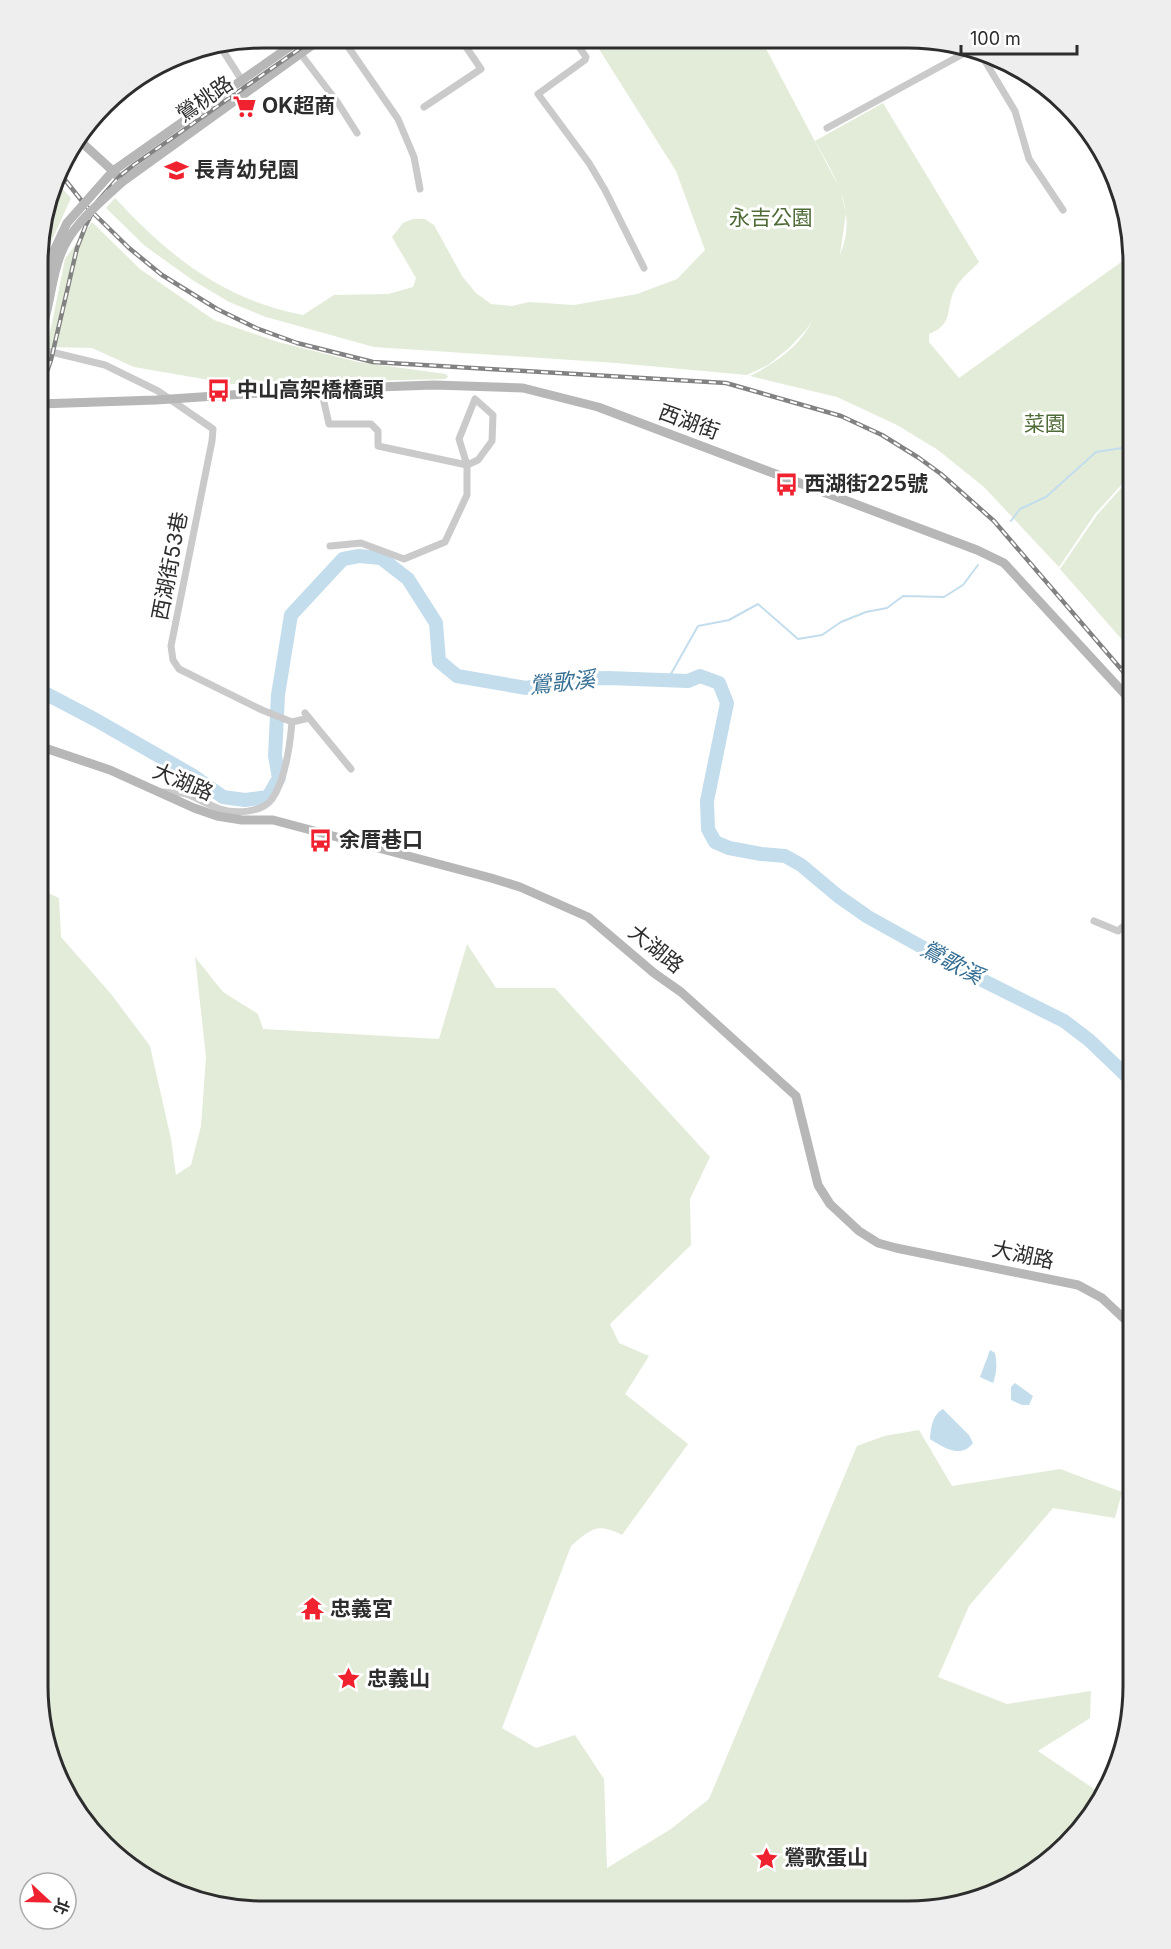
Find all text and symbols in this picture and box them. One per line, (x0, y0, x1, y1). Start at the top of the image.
scale bar (961, 18, 1076, 56)
text: 100 m (970, 28, 1021, 49)
street label: 鶯桃路 (172, 70, 238, 127)
supermarket icon: OK超商 (231, 93, 257, 119)
place label: OK超商 (262, 93, 335, 118)
school or university icon: 長青幼兒園 (163, 157, 189, 183)
place label: 長青幼兒園 (194, 157, 299, 182)
park label: 永吉公園 (729, 205, 813, 230)
bus stop icon: 中山高架橋橋頭 (206, 377, 232, 403)
place label: 中山高架橋橋頭 (237, 377, 384, 402)
street label: 西湖街 (655, 399, 723, 444)
park label: 菜園 (1024, 411, 1066, 436)
bus stop icon: 西湖街225號 (773, 471, 799, 497)
place label: 西湖街225號 (804, 471, 928, 496)
street label: 西湖街53巷 (147, 510, 192, 622)
water label: 鶯歌溪 (528, 665, 599, 698)
street label: 大湖路 (149, 758, 217, 805)
bus stop icon: 余厝巷口 (308, 827, 334, 853)
place label: 余厝巷口 (339, 827, 423, 852)
street label: 大湖路 (624, 919, 689, 978)
water label: 鶯歌溪 (917, 935, 990, 990)
street label: 大湖路 (990, 1236, 1057, 1273)
temple icon: 忠義宮 (299, 1596, 325, 1622)
place label: 忠義宮 (330, 1596, 393, 1621)
place icon: 忠義山 (336, 1666, 362, 1692)
place label: 忠義山 (367, 1666, 430, 1691)
place icon: 鶯歌蛋山 (753, 1845, 779, 1871)
place label: 鶯歌蛋山 (784, 1845, 868, 1870)
north arrow (18, 1871, 78, 1931)
text: 北 (50, 1895, 74, 1918)

